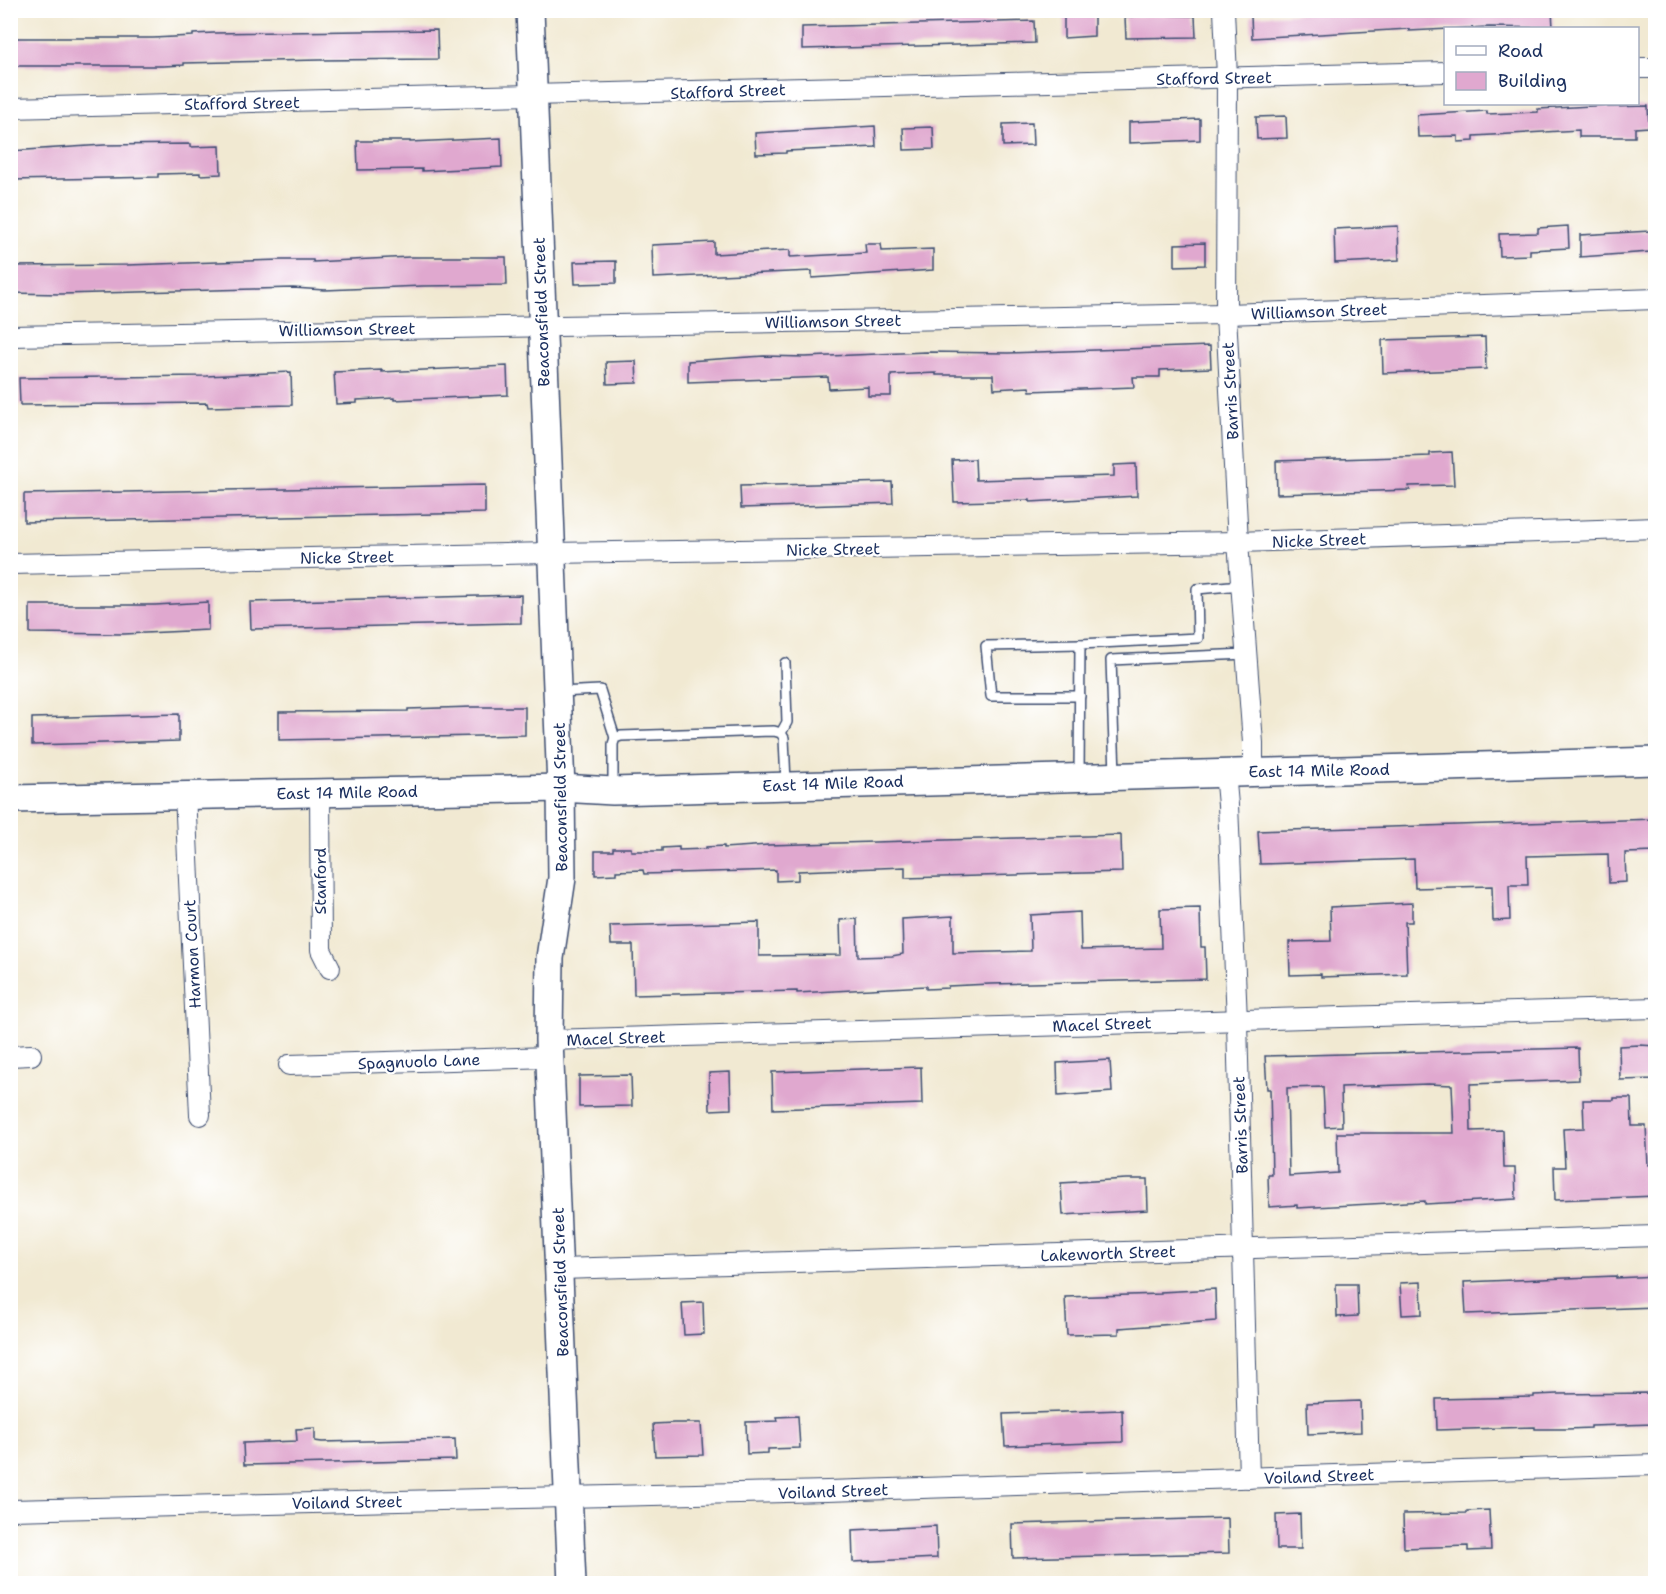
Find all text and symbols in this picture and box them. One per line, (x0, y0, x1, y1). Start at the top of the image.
legend (1444, 27, 1639, 105)
text: Road (1498, 39, 1543, 63)
street label: Stafford Street (1156, 67, 1272, 90)
text: Building (1498, 69, 1567, 93)
street label: Stafford Street (670, 79, 786, 104)
street label: Stafford Street (184, 92, 300, 115)
street label: Beaconsfield Street (528, 237, 555, 387)
street label: Williamson Street (1250, 299, 1388, 324)
street label: Williamson Street (764, 310, 902, 333)
street label: Williamson Street (278, 318, 416, 341)
street label: Barris Street (1217, 342, 1244, 440)
street label: Nicke Street (1271, 528, 1367, 553)
street label: Nicke Street (786, 538, 880, 561)
street label: Nicke Street (300, 546, 394, 569)
street label: Beaconsfield Street (549, 722, 572, 872)
street label: East 14 Mile Road (1248, 759, 1390, 782)
street label: East 14 Mile Road (762, 771, 904, 796)
street label: East 14 Mile Road (276, 781, 418, 804)
street label: Stanford (310, 848, 331, 914)
street label: Harmon Court (179, 899, 206, 1009)
street label: Macel Street (1052, 1012, 1152, 1037)
street label: Macel Street (566, 1026, 666, 1051)
street label: Spagnuolo Lane (357, 1049, 481, 1074)
street label: Barris Street (1228, 1076, 1253, 1174)
street label: Beaconsfield Street (547, 1207, 574, 1357)
street label: Lakeworth Street (1040, 1241, 1176, 1266)
street label: Voiland Street (1263, 1464, 1375, 1489)
street label: Voiland Street (777, 1479, 889, 1504)
street label: Voiland Street (291, 1491, 403, 1514)

